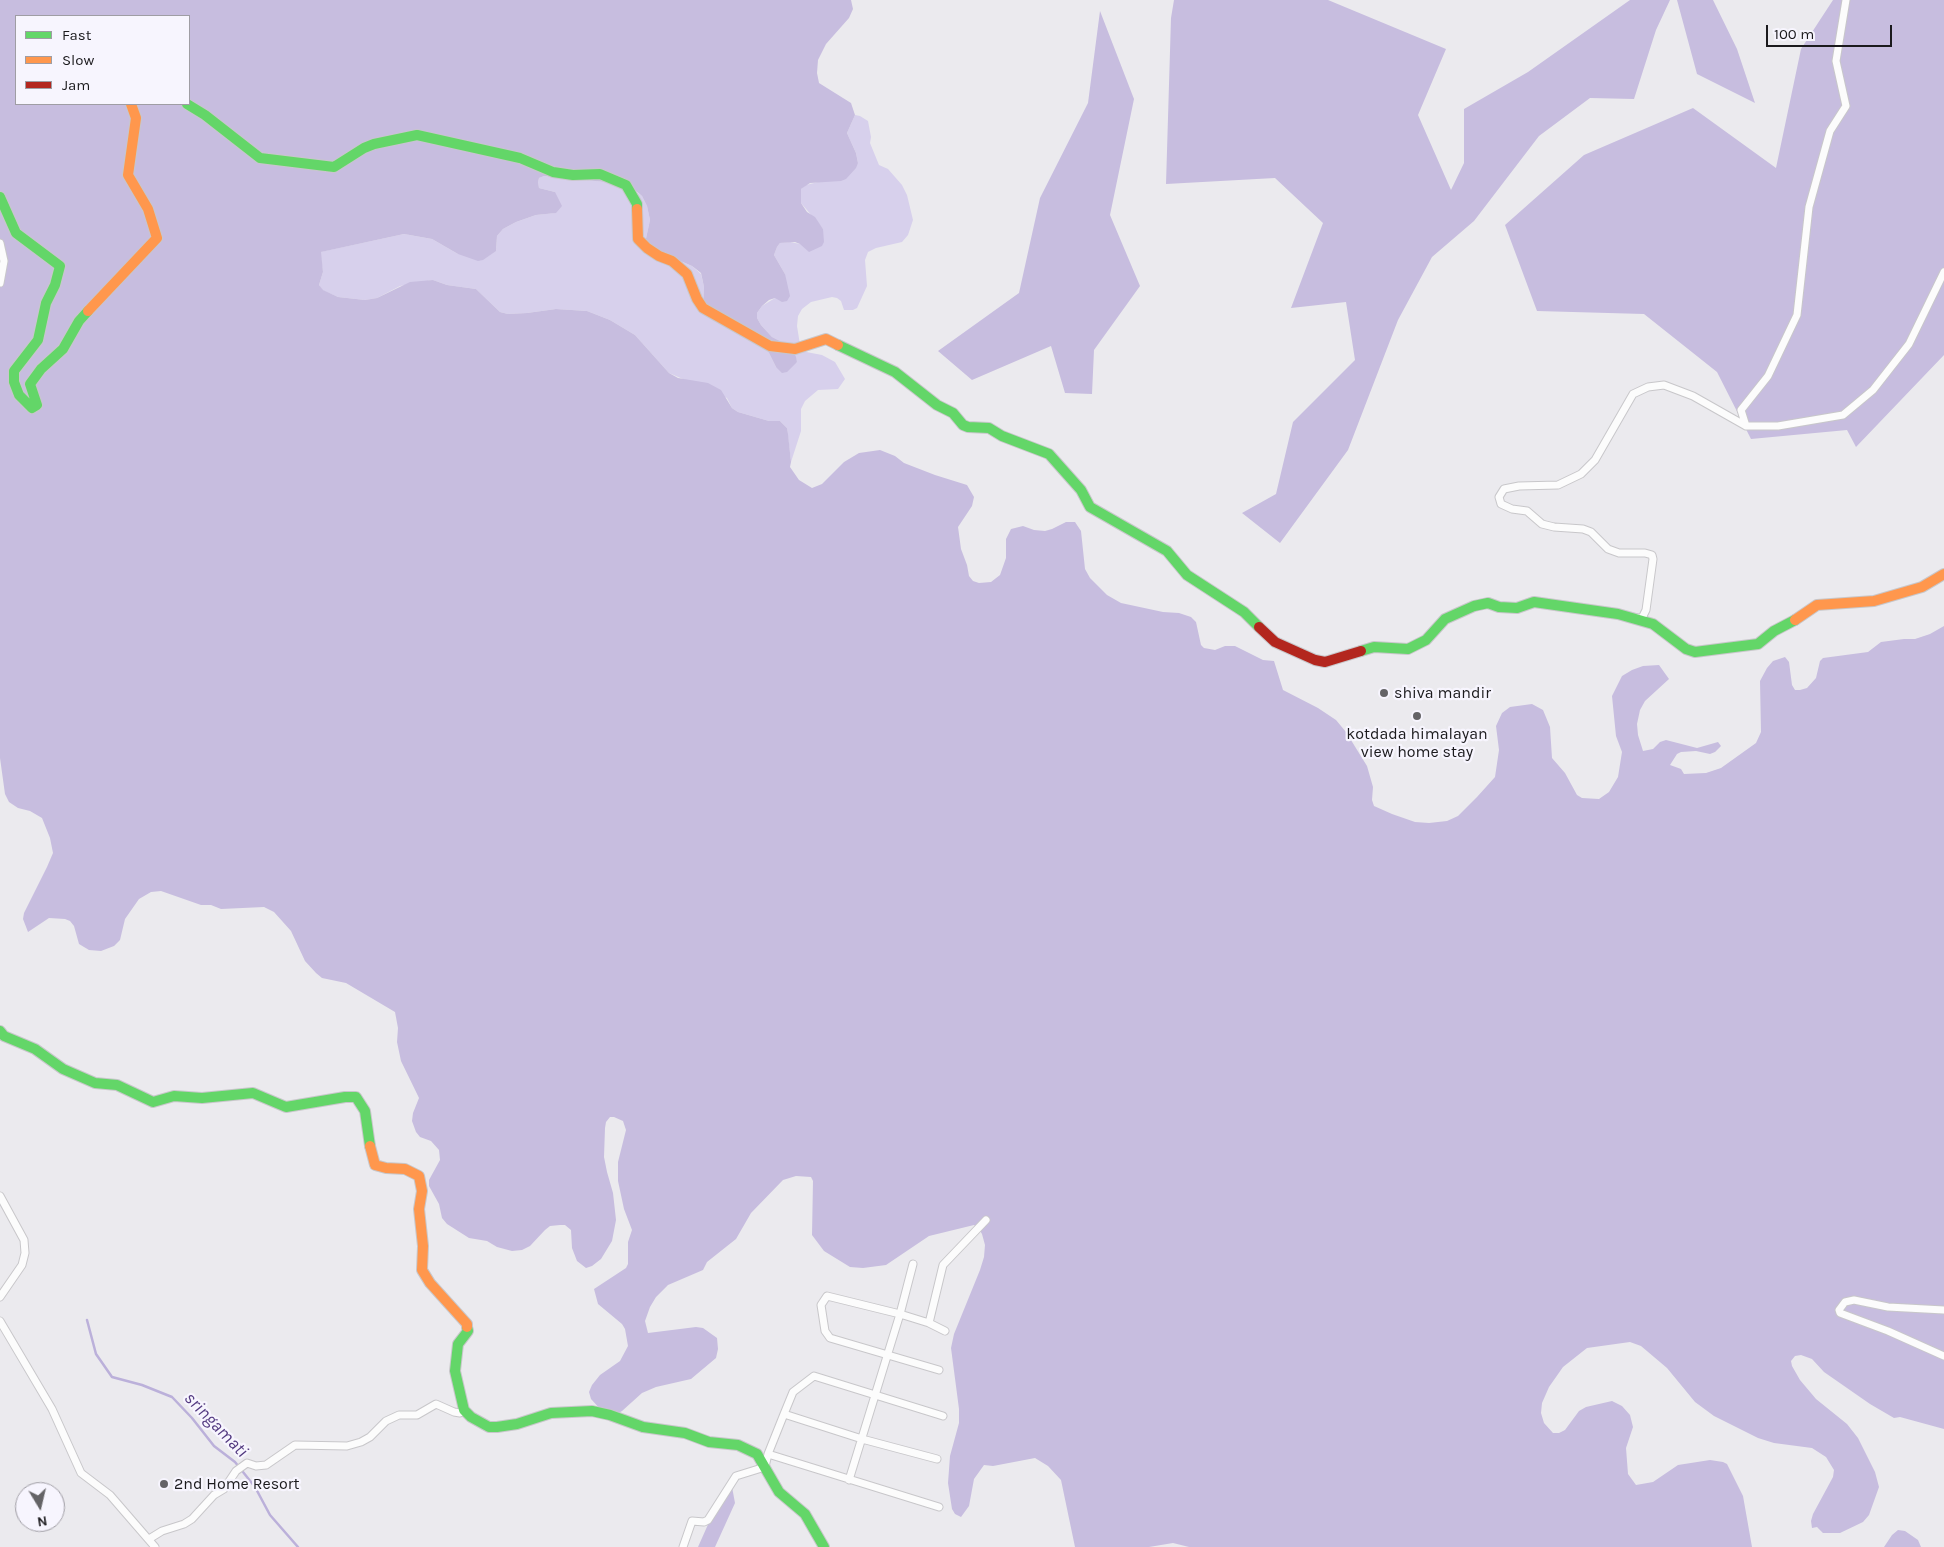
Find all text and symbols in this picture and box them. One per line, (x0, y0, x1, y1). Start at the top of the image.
legend (15, 15, 190, 105)
scale bar (1769, 15, 1895, 47)
text: 100 m (1774, 25, 1814, 43)
text: Fast (62, 26, 91, 44)
text: Slow (62, 51, 94, 69)
text: Jam (62, 76, 90, 94)
place label: shiva mandir (1394, 683, 1491, 703)
marker: shiva mandir (1378, 687, 1390, 699)
marker: kotdada himalayan view home stay (1411, 710, 1423, 722)
place label: kotdada himalayan view home stay (1346, 724, 1488, 762)
water label: sringamati (180, 1388, 252, 1462)
place label: 2nd Home Resort (174, 1474, 300, 1494)
marker: 2nd Home Resort (158, 1478, 170, 1490)
north arrow (15, 1482, 65, 1532)
text: N (36, 1512, 49, 1531)

